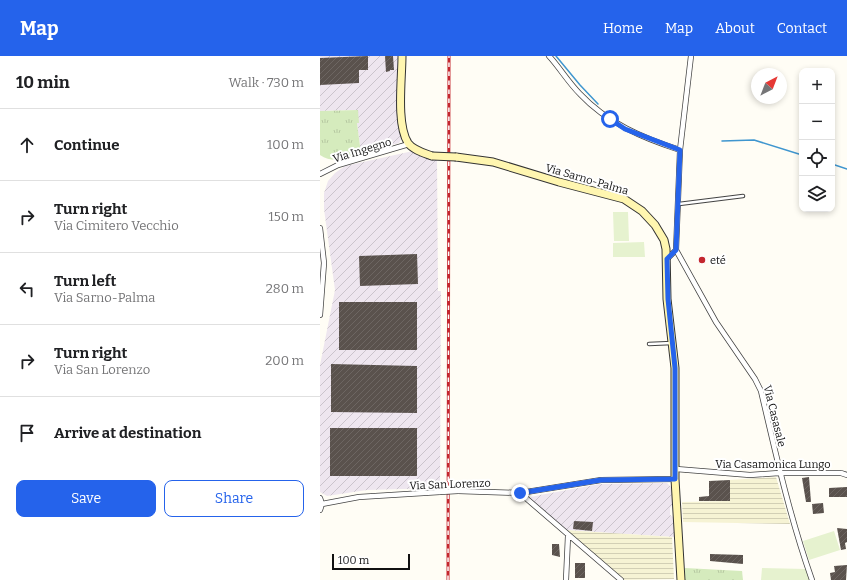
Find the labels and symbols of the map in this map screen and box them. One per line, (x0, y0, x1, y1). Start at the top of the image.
north arrow (751, 68, 787, 104)
route start (601, 110, 619, 128)
street label: Via Ingegno (331, 135, 393, 166)
street label: Via Sarno-Palma (544, 161, 630, 198)
place label: eté (710, 254, 726, 267)
marker: eté (697, 255, 707, 265)
street label: Via Casasale (761, 384, 788, 448)
street label: Via Casamonica Lungo (715, 458, 831, 471)
street label: Via San Lorenzo (409, 477, 491, 492)
route end (511, 484, 529, 502)
scale bar (332, 552, 410, 571)

